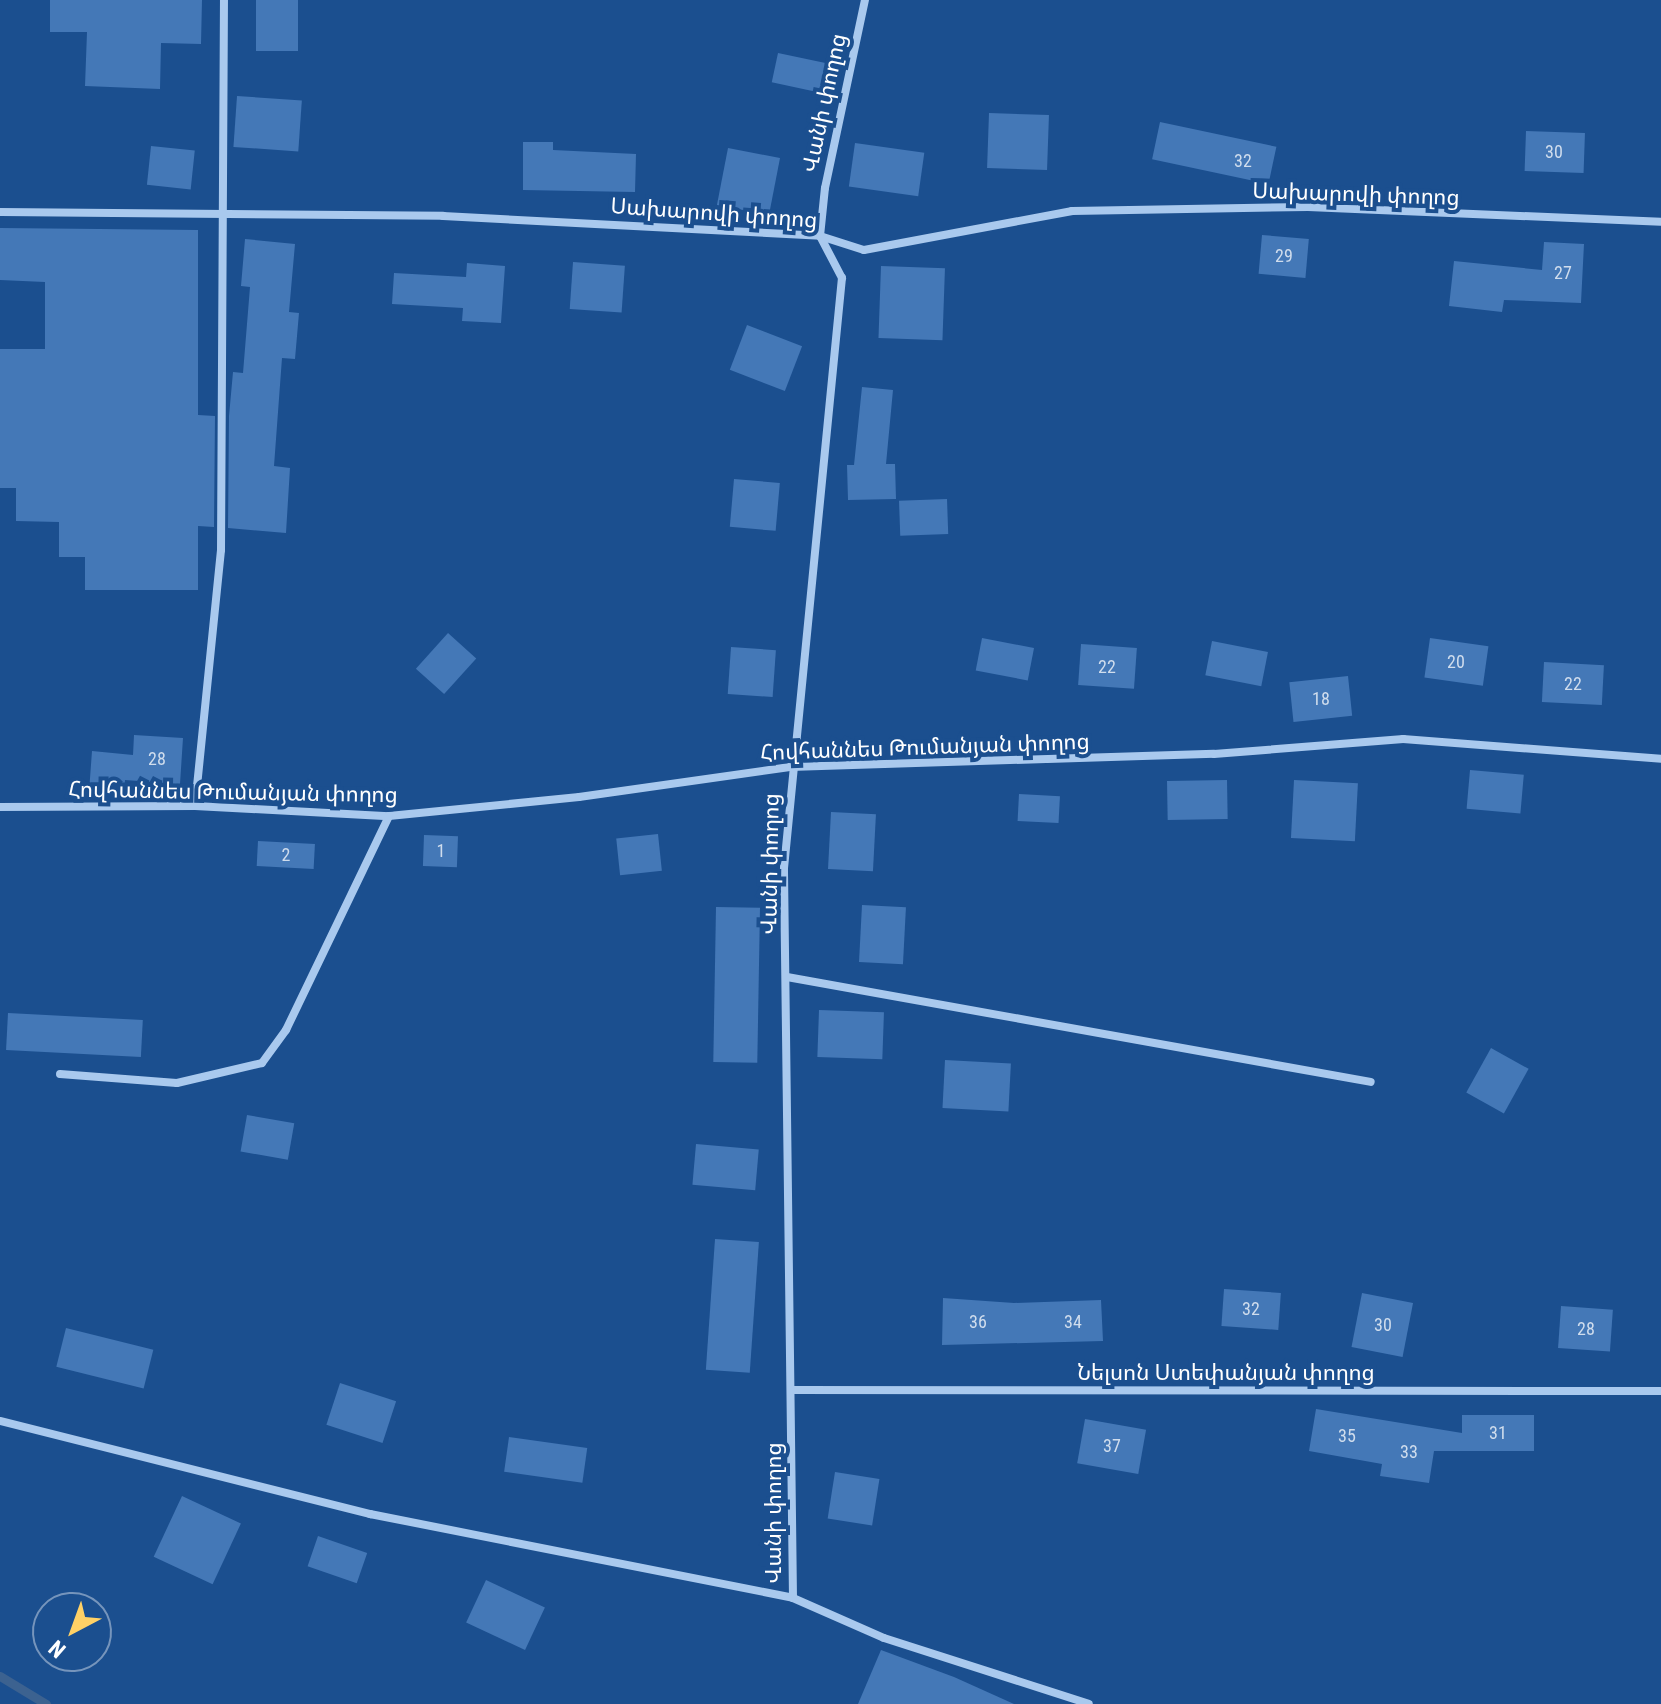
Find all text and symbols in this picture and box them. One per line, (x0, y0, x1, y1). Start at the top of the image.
street label: Վանի փողոց (796, 31, 852, 175)
house number: 30 (1545, 141, 1563, 163)
house number: 32 (1234, 150, 1252, 172)
street label: Սախարովի փողոց (1252, 177, 1460, 211)
street label: Սախարովի փողոց (610, 193, 818, 233)
house number: 29 (1275, 245, 1293, 267)
house number: 27 (1554, 262, 1572, 284)
house number: 20 (1447, 651, 1465, 673)
house number: 22 (1098, 656, 1116, 678)
house number: 22 (1564, 673, 1582, 695)
house number: 18 (1312, 688, 1330, 710)
street label: Հովհաննես Թումանյան փողոց (760, 728, 1090, 766)
house number: 28 (148, 748, 166, 770)
street label: Հովհաննես Թումանյան փողոց (68, 776, 398, 808)
street label: Վանի փողոց (756, 793, 784, 935)
house number: 1 (437, 840, 445, 862)
house number: 2 (282, 844, 290, 866)
house number: 32 (1242, 1298, 1260, 1320)
house number: 36 (969, 1311, 987, 1333)
house number: 34 (1064, 1311, 1082, 1333)
house number: 30 (1374, 1314, 1392, 1336)
house number: 28 (1577, 1318, 1595, 1340)
street label: Նելսոն Ստեփանյան փողոց (1077, 1360, 1375, 1386)
house number: 31 (1489, 1422, 1507, 1444)
house number: 35 (1338, 1425, 1356, 1447)
house number: 37 (1103, 1435, 1121, 1457)
house number: 33 (1400, 1441, 1418, 1463)
street label: Վանի փողոց (761, 1442, 787, 1584)
north arrow (32, 1592, 112, 1672)
text: N (44, 1635, 71, 1663)

